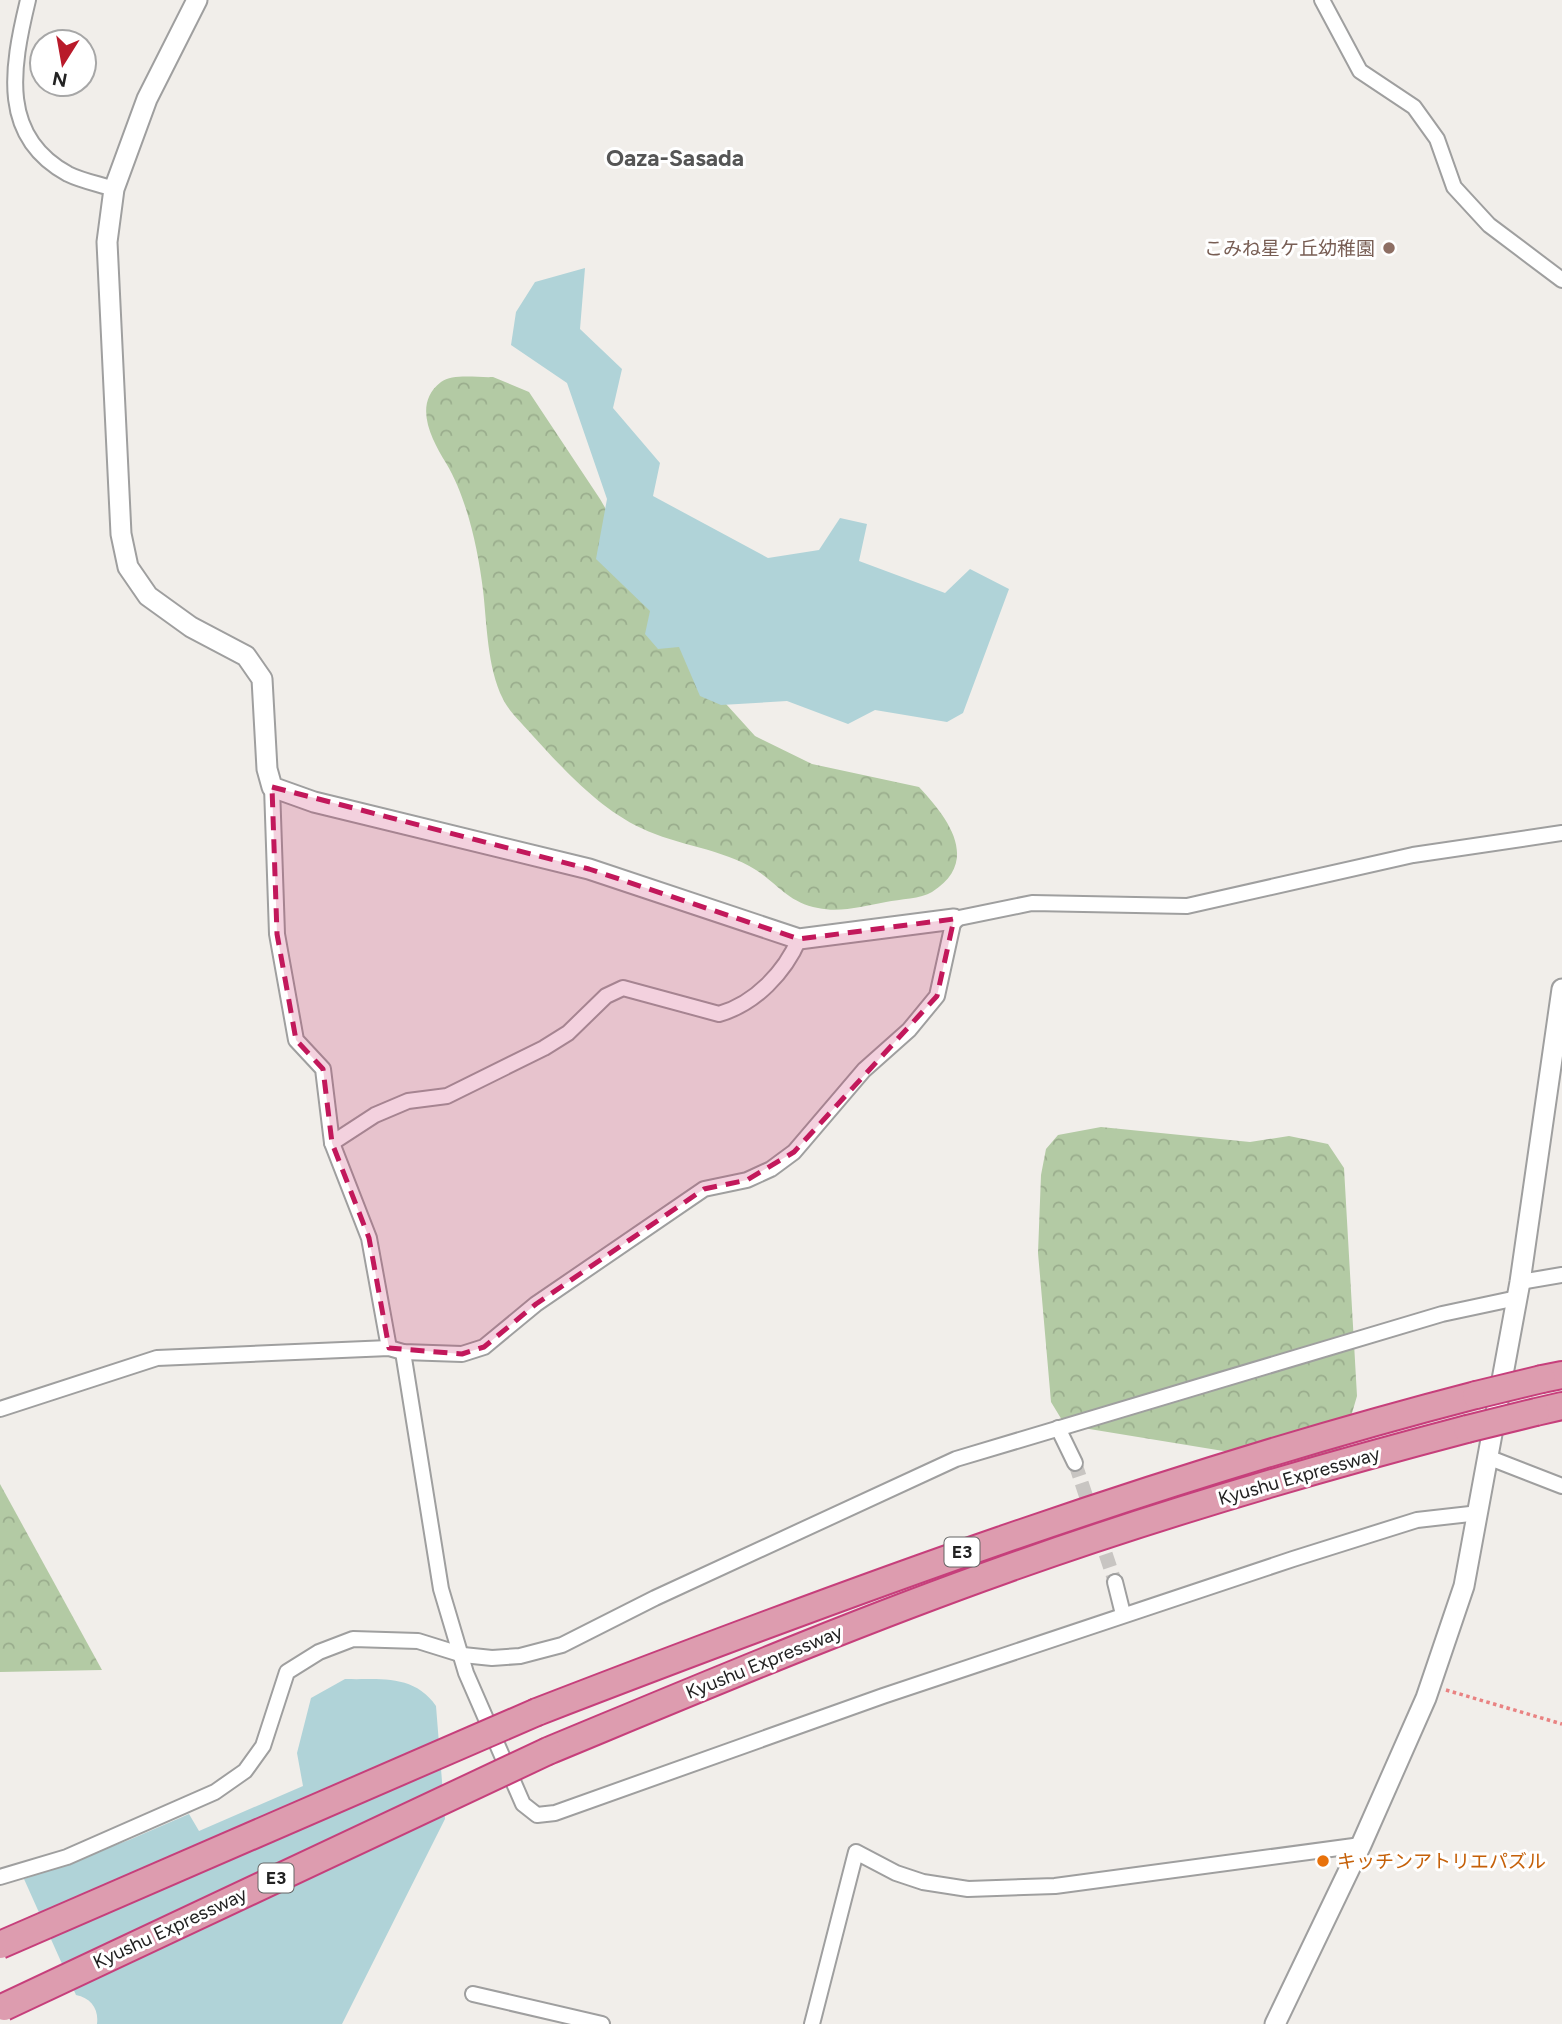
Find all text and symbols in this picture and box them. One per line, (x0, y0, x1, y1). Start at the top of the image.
north arrow (28, 28, 98, 98)
text: N (50, 67, 69, 92)
district label: Oaza-Sasada (606, 144, 744, 172)
place label: こみね星ケ丘幼稚園 (1204, 237, 1375, 260)
marker: こみね星ケ丘幼稚園 (1381, 240, 1397, 256)
street label: Kyushu Expressway (1216, 1442, 1382, 1510)
road number: E3 (944, 1538, 979, 1567)
street label: Kyushu Expressway (682, 1620, 846, 1704)
place label: キッチンアトリエパズル (1337, 1850, 1546, 1873)
marker: キッチンアトリエパズル (1315, 1853, 1331, 1869)
road number: E3 (258, 1864, 294, 1892)
street label: Kyushu Expressway (89, 1882, 251, 1974)

